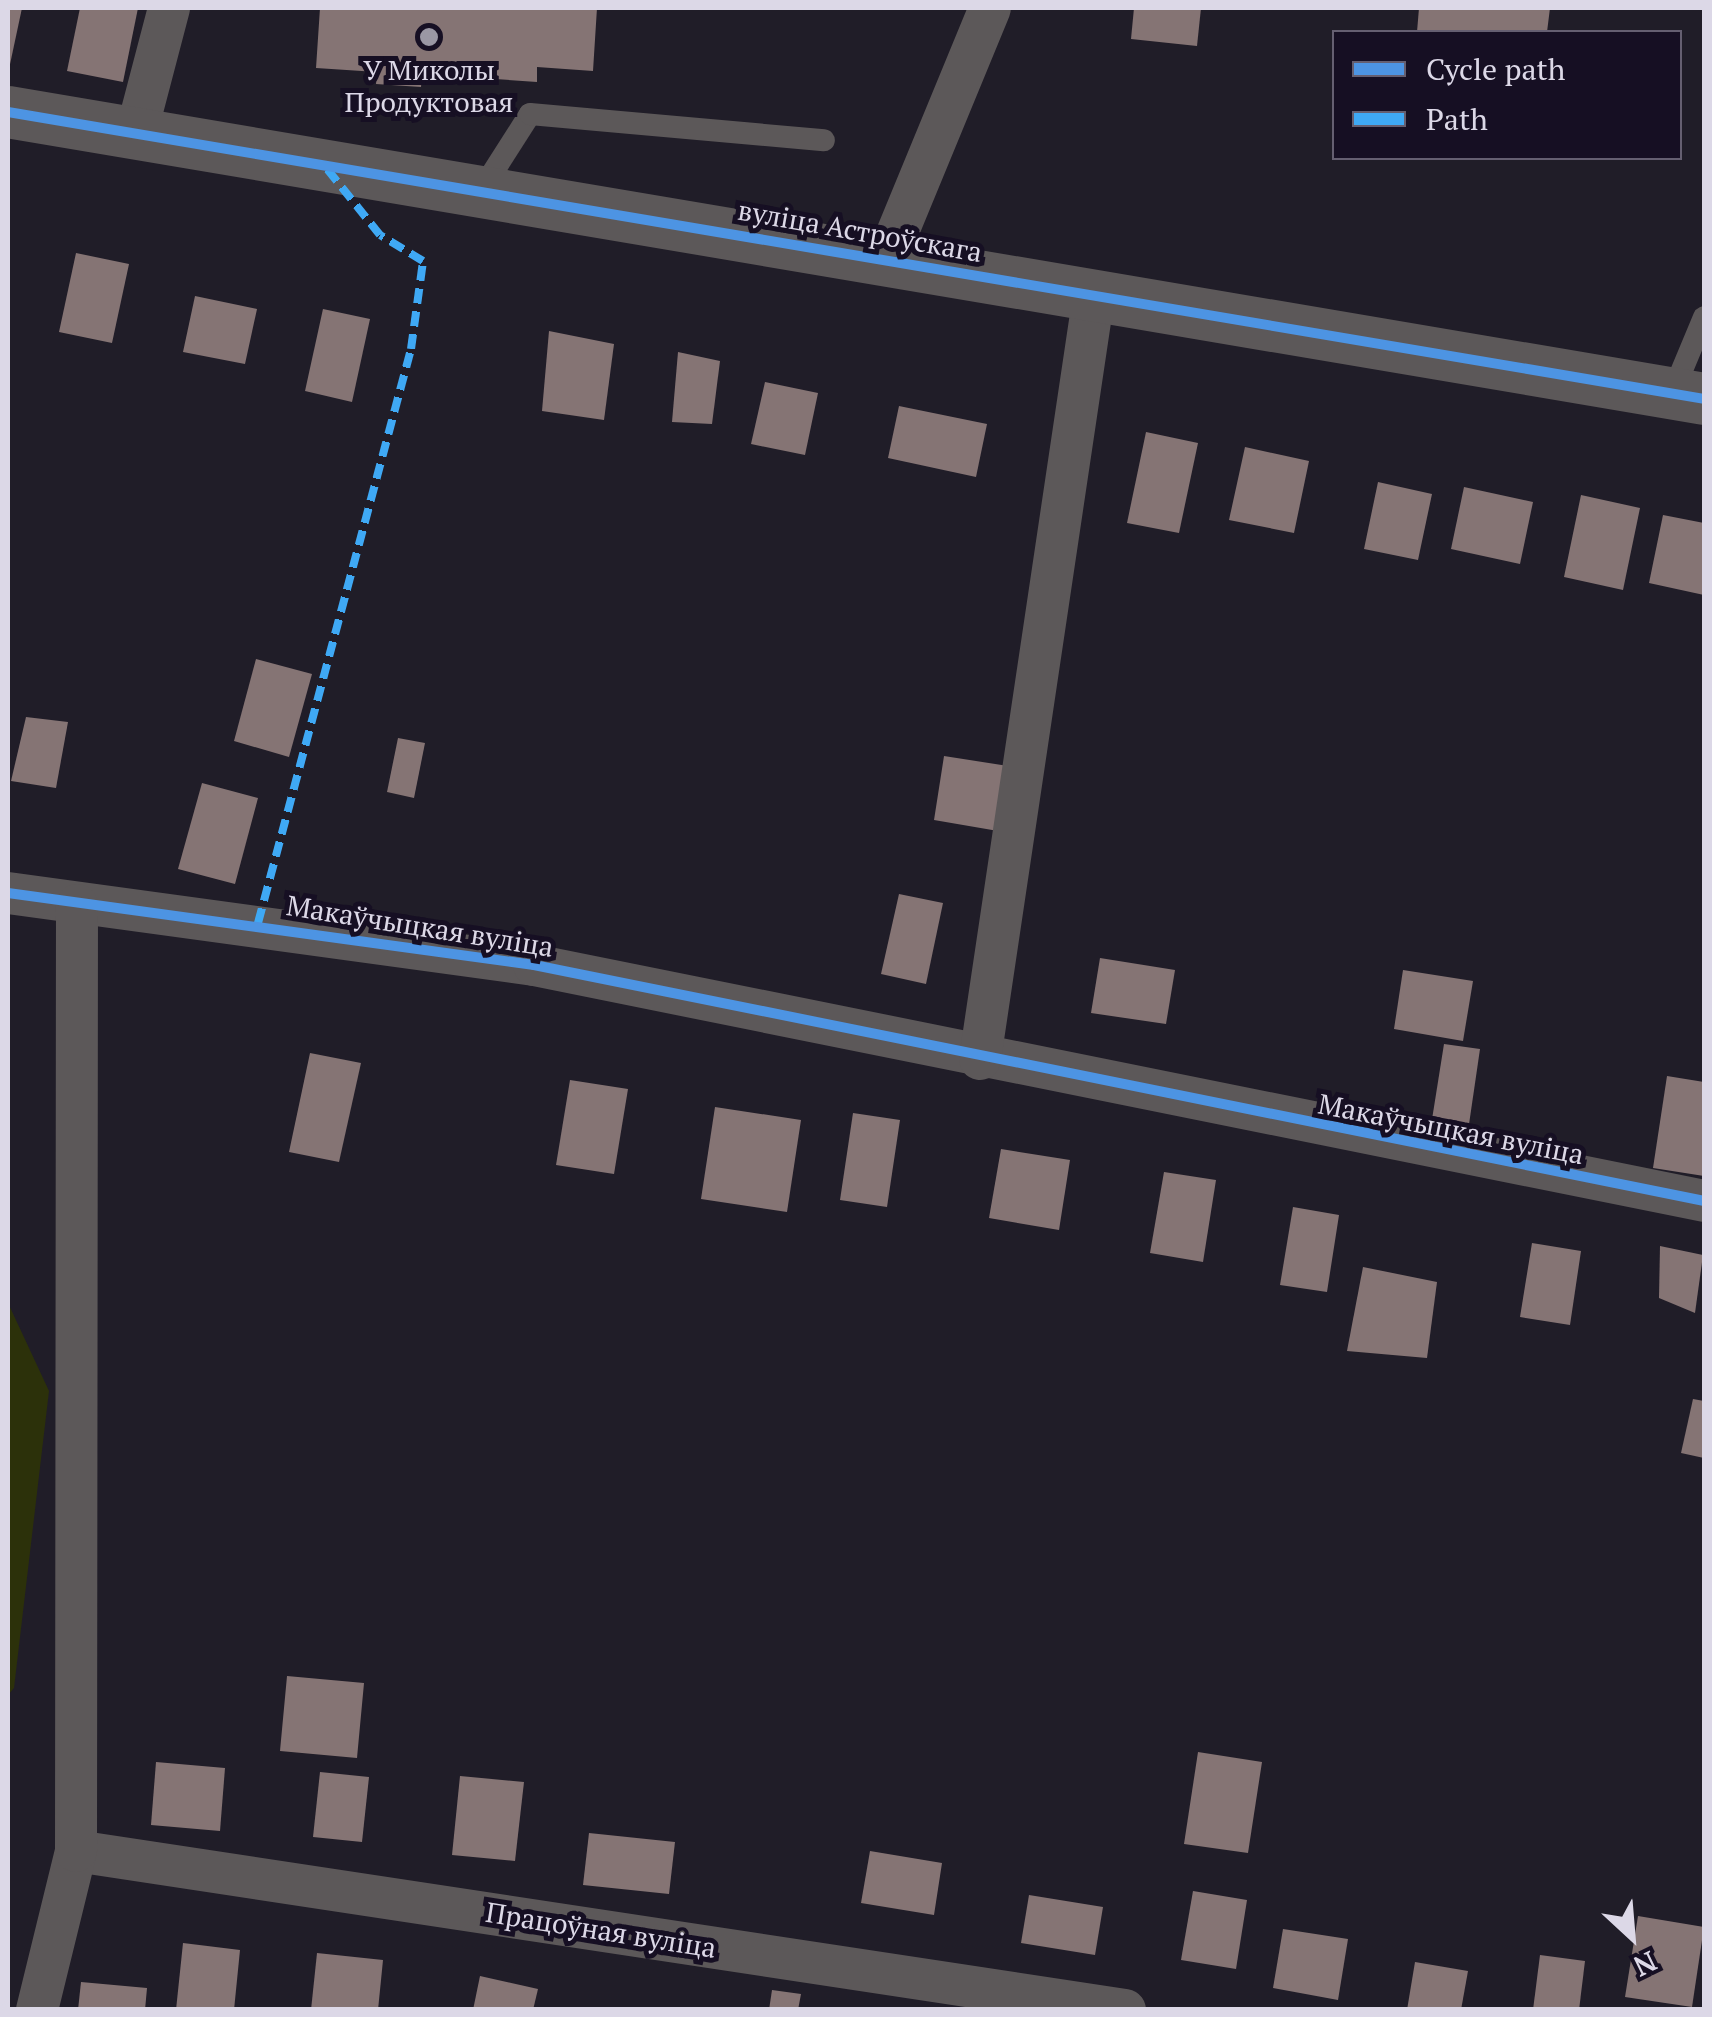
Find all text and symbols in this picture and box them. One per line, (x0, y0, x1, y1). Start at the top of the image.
marker: У Миколы Продуктовая (418, 26, 440, 48)
legend (1332, 30, 1682, 160)
text: Cycle path (1426, 49, 1565, 89)
place label: У Миколы Продуктовая (345, 53, 513, 119)
text: Path (1426, 99, 1488, 139)
street label: вуліца Астроўскага (735, 193, 985, 269)
street label: Макаўчыцкая вуліца (284, 888, 556, 964)
street label: Макаўчыцкая вуліца (1315, 1087, 1587, 1171)
north arrow (1582, 1887, 1682, 1987)
street label: Працоўная вуліца (483, 1895, 719, 1965)
text: N (1628, 1943, 1663, 1986)

